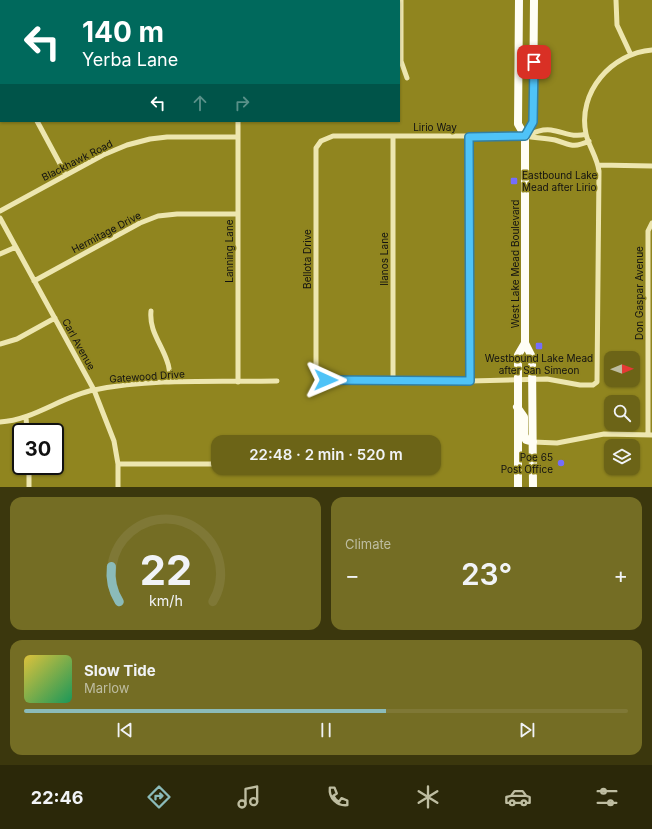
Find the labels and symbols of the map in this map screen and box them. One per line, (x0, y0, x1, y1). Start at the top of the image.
pin (517, 45, 551, 79)
street label: Lirio Way (413, 121, 457, 133)
street label: Blackhawk Road (40, 137, 114, 183)
place label: Eastbound Lake Mead after Lirio (522, 169, 598, 193)
marker: Eastbound Lake Mead after Lirio (509, 176, 519, 186)
street label: West Lake Mead Boulevard (509, 200, 521, 328)
street label: Hermitage Drive (69, 209, 143, 255)
street label: Lanning Lane (223, 219, 235, 283)
street label: Bellota Drive (301, 229, 313, 289)
street label: Ilanos Lane (378, 232, 390, 286)
street label: Don Gaspar Avenue (633, 246, 645, 340)
street label: Carl Avenue (60, 316, 98, 372)
marker: Westbound Lake Mead after San Simeon (534, 341, 544, 351)
north arrow (604, 351, 640, 387)
place label: Westbound Lake Mead after San Simeon (485, 352, 593, 376)
position arrow (305, 359, 347, 401)
street label: Gatewood Drive (109, 367, 185, 385)
speed limit sign: 30 (12, 423, 64, 475)
place label: Poe 65 Post Office (501, 451, 553, 475)
marker: Poe 65 Post Office (556, 458, 566, 468)

